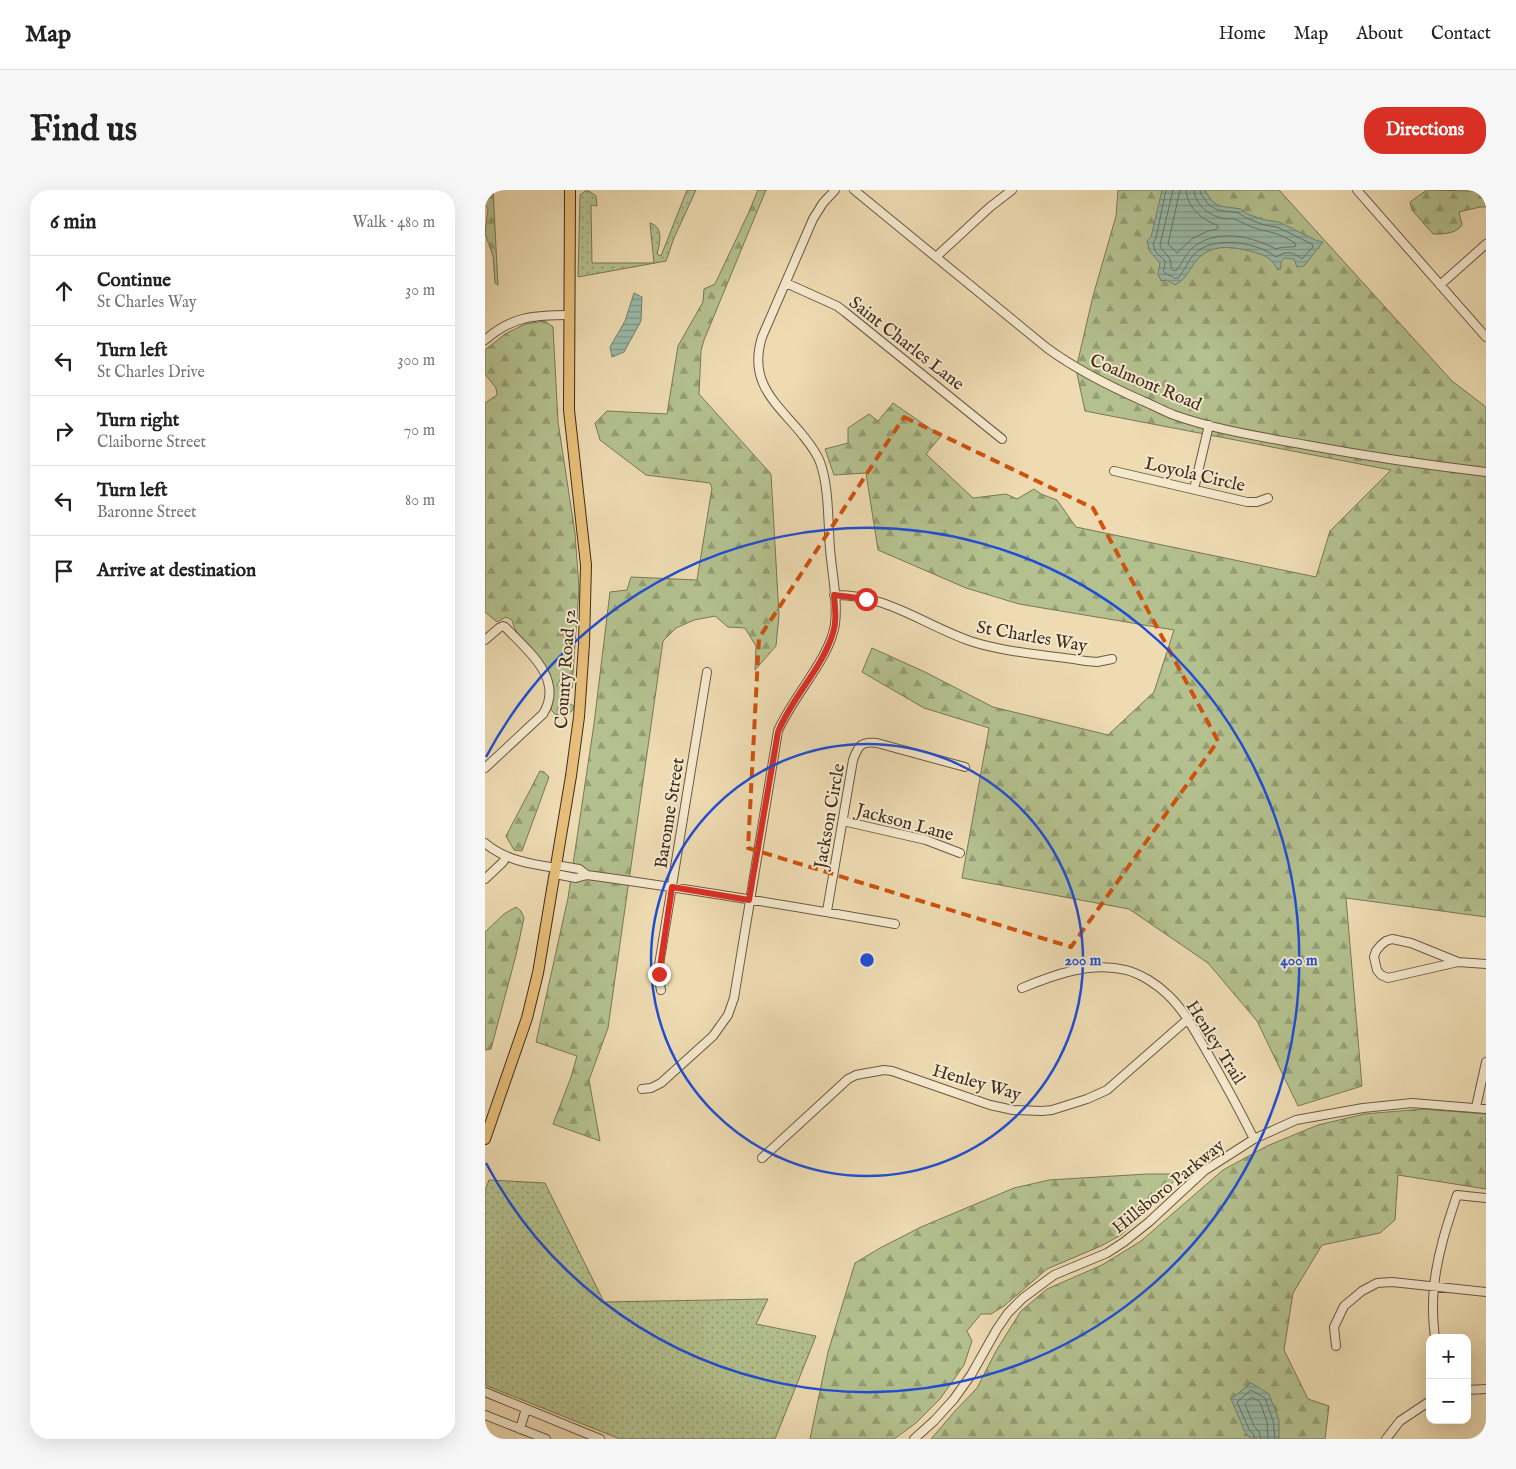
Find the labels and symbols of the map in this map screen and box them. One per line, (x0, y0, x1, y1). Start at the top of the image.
street label: Saint Charles Lane (844, 292, 968, 396)
street label: Coalmont Road (1086, 350, 1205, 417)
street label: Loyola Circle (1142, 453, 1247, 498)
route start (855, 588, 878, 611)
street label: County Road 52 (551, 609, 582, 730)
street label: St Charles Way (975, 616, 1089, 659)
street label: Baronne Street (650, 756, 691, 870)
street label: Jackson Circle (810, 762, 851, 873)
street label: Jackson Lane (851, 799, 956, 847)
centre of rings (858, 951, 876, 969)
text: 200 m (1065, 951, 1102, 970)
text: 400 m (1281, 951, 1318, 970)
route end (648, 963, 671, 986)
street label: Henley Trail (1180, 996, 1250, 1089)
street label: Henley Way (929, 1060, 1024, 1107)
street label: Hillsboro Parkway (1108, 1135, 1230, 1240)

